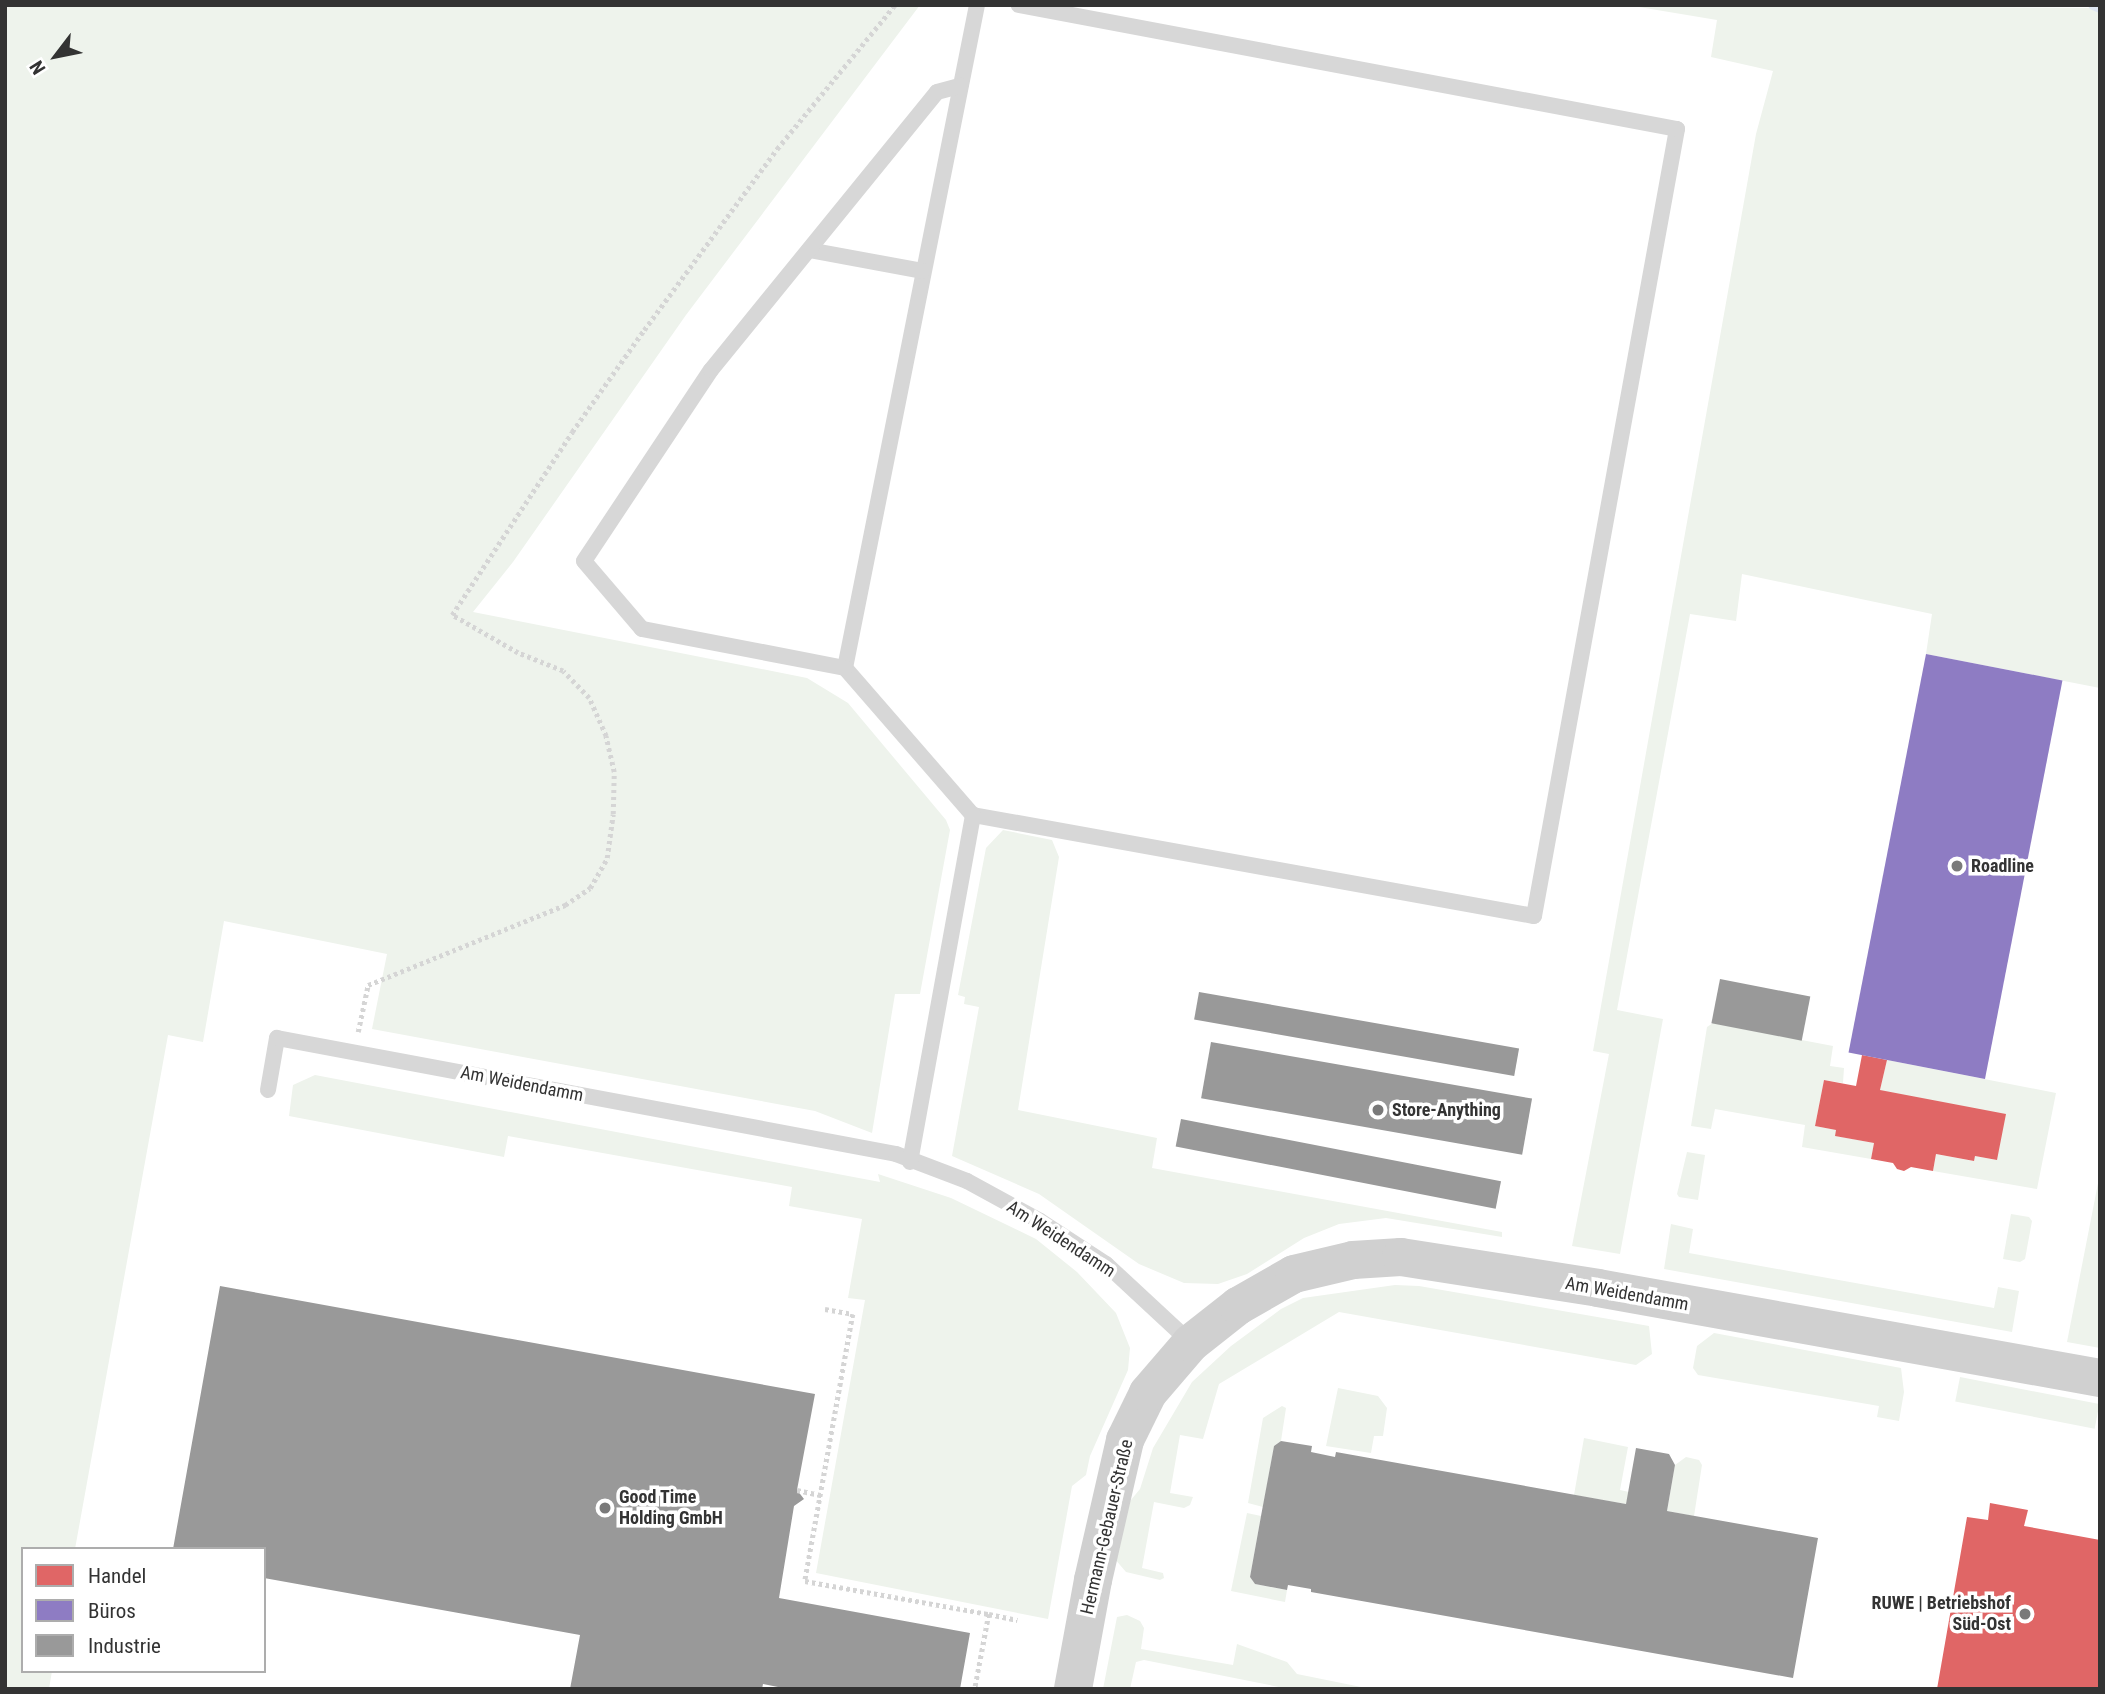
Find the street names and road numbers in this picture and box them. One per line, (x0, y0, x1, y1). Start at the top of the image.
street label: Am Weidendamm (459, 1061, 585, 1107)
street label: Am Weidendamm (1003, 1196, 1119, 1282)
street label: Am Weidendamm (1564, 1273, 1690, 1315)
street label: Hermann-Gebauer-Straße (1076, 1437, 1138, 1617)

